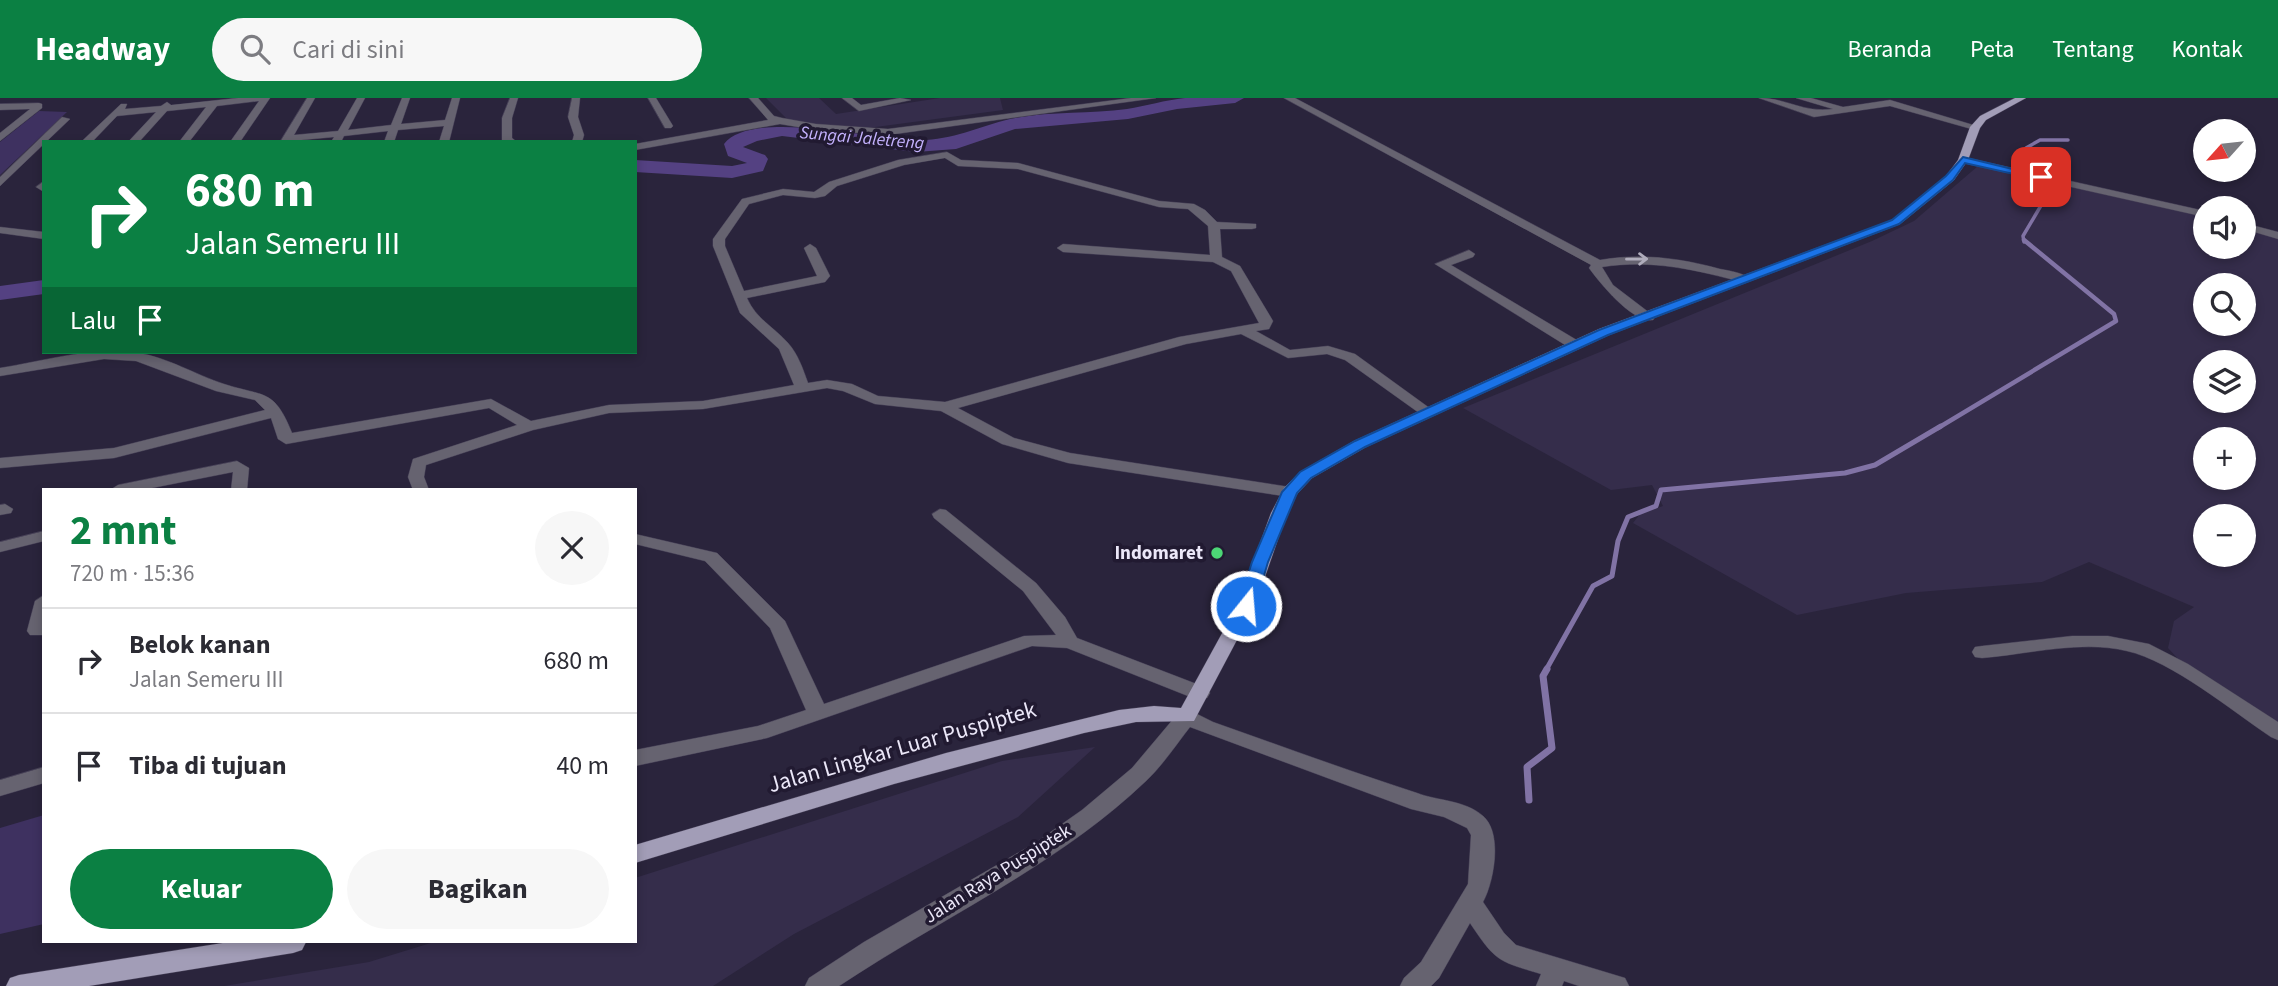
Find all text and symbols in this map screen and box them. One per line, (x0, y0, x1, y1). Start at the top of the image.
search box (212, 18, 702, 81)
text: Headway (35, 26, 170, 73)
icon: search (236, 30, 274, 68)
text: Cari di sini (292, 31, 405, 68)
text: Beranda (1848, 32, 1932, 67)
text: Peta (1970, 32, 2014, 67)
text: Tentang (2052, 32, 2134, 67)
text: Kontak (2172, 32, 2243, 67)
north arrow (2193, 119, 2256, 182)
map controls (2193, 119, 2256, 567)
water label: Sungai Jaletreng (799, 120, 925, 156)
pin (2011, 147, 2071, 207)
text: 680 m (185, 156, 314, 226)
icon: arrive (2022, 158, 2060, 196)
icon: right (70, 168, 161, 259)
button: sound (2193, 196, 2256, 259)
text: Jalan Semeru III (185, 221, 400, 267)
one-way arrow (1625, 252, 1648, 266)
button: search (2193, 273, 2256, 336)
icon: arrive (131, 301, 169, 339)
text: Lalu (70, 302, 117, 339)
button: layers (2193, 350, 2256, 413)
button: + (2193, 427, 2256, 490)
text: 2 mnt (70, 501, 177, 561)
button: − (2193, 504, 2256, 567)
button: close (535, 511, 609, 585)
place label: Indomaret (1114, 540, 1203, 567)
marker: Indomaret (1209, 545, 1225, 561)
text: 720 m · 15:36 (70, 557, 194, 590)
position arrow (1209, 569, 1283, 643)
text: Belok kanan (129, 626, 271, 663)
icon: right (70, 642, 108, 680)
text: 680 m (543, 642, 609, 679)
text: Jalan Semeru III (129, 663, 284, 696)
street label: Jalan Lingkar Luar Puspiptek (764, 693, 1040, 801)
icon: arrive (70, 747, 108, 785)
text: Tiba di tujuan (129, 747, 287, 784)
text: 40 m (556, 747, 609, 784)
street label: Jalan Raya Puspiptek (919, 817, 1077, 930)
button: Keluar (70, 849, 333, 929)
button: Bagikan (347, 849, 609, 929)

